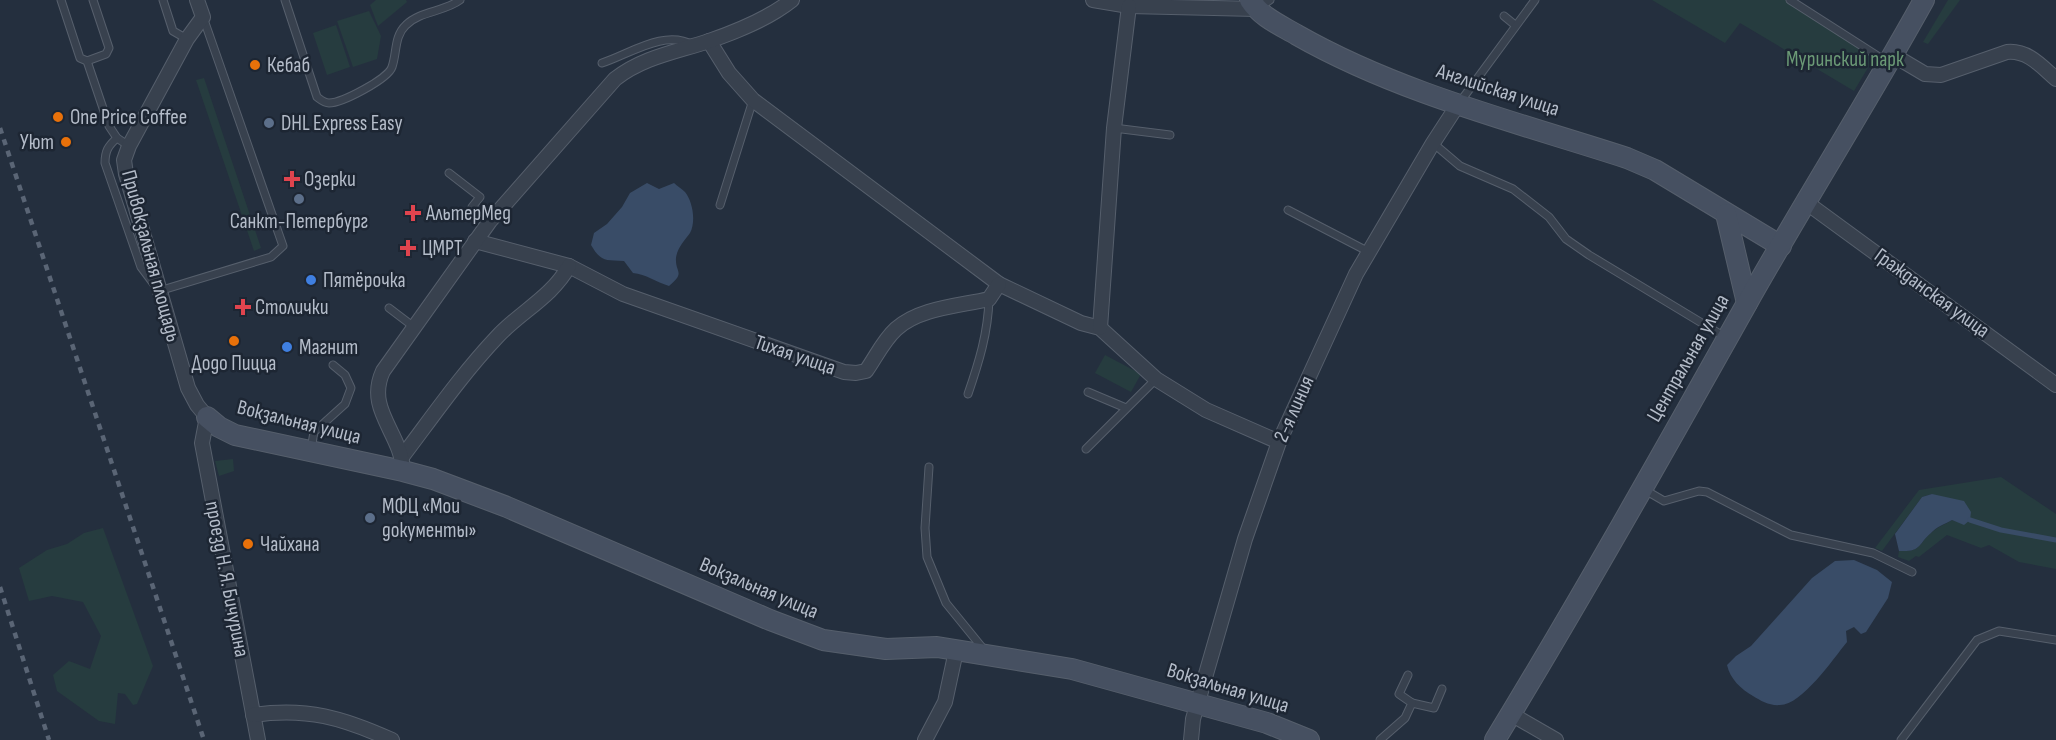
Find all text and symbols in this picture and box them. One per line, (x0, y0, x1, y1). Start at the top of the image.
park label: Муринский парк (1786, 47, 1904, 72)
place label: Кебаб (267, 53, 310, 78)
marker: Кебаб (248, 58, 262, 72)
street label: Английская улица (1433, 58, 1563, 122)
place label: One Price Coffee (70, 105, 187, 130)
marker: One Price Coffee (51, 110, 65, 124)
place label: DHL Express Easy (281, 111, 403, 136)
marker: DHL Express Easy (262, 116, 276, 130)
place label: Уют (20, 130, 54, 155)
marker: Уют (59, 135, 73, 149)
street label: Привокзальная площадь (116, 167, 186, 345)
place label: Озерки (304, 167, 356, 192)
marker: Озерки (285, 172, 299, 186)
marker: Санкт-Петербург (292, 192, 306, 206)
place label: АльтерМед (425, 201, 511, 226)
marker: АльтерМед (404, 204, 422, 222)
place label: Санкт-Петербург (230, 209, 368, 234)
place label: ЦМРТ (422, 236, 463, 261)
marker: ЦМРТ (399, 239, 417, 257)
street label: Гражданская улица (1869, 243, 1995, 343)
place label: Пятёрочка (323, 268, 406, 293)
marker: Пятёрочка (304, 273, 318, 287)
street label: Центральная улица (1641, 290, 1735, 426)
place label: Столички (255, 295, 329, 320)
marker: Столички (236, 300, 250, 314)
street label: Тихая улица (751, 329, 839, 381)
marker: Додо Пицца (227, 334, 241, 348)
place label: Магнит (299, 335, 358, 360)
marker: Магнит (280, 340, 294, 354)
place label: Додо Пицца (192, 351, 276, 376)
street label: 2-я линия (1268, 372, 1320, 446)
street label: Вокзальная улица (235, 395, 363, 449)
place label: МФЦ «Мои документы» (382, 494, 477, 543)
street label: проезд Н. Я. Бичурина (200, 499, 254, 659)
marker: МФЦ «Мои документы» (363, 511, 377, 525)
place label: Чайхана (260, 532, 320, 557)
marker: Чайхана (241, 537, 255, 551)
street label: Вокзальная улица (696, 552, 822, 624)
street label: Вокзальная улица (1164, 658, 1292, 718)

